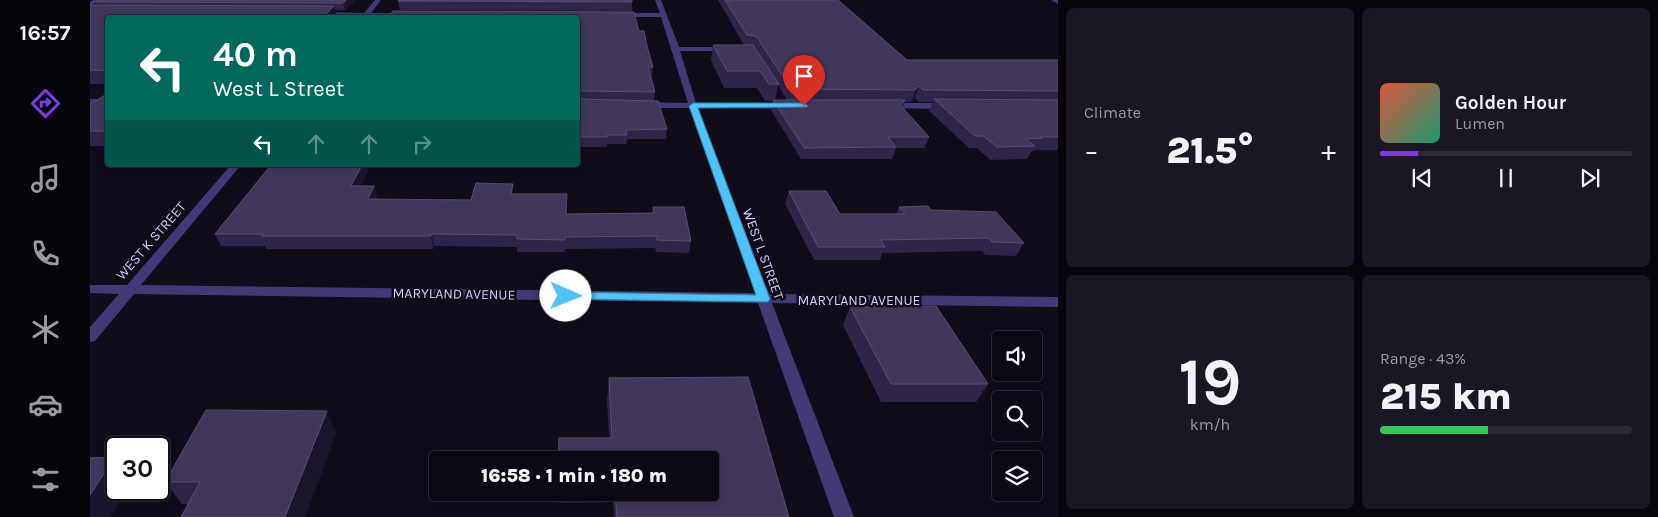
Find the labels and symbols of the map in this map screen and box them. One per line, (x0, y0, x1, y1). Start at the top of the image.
pin (783, 55, 825, 106)
street label: WEST K STREET (113, 199, 189, 283)
street label: WEST L STREET (739, 206, 787, 302)
position arrow (539, 269, 591, 321)
street label: MARYLAND AVENUE (392, 284, 516, 304)
street label: MARYLAND AVENUE (798, 292, 920, 309)
speed limit sign: 30 (105, 436, 170, 501)

